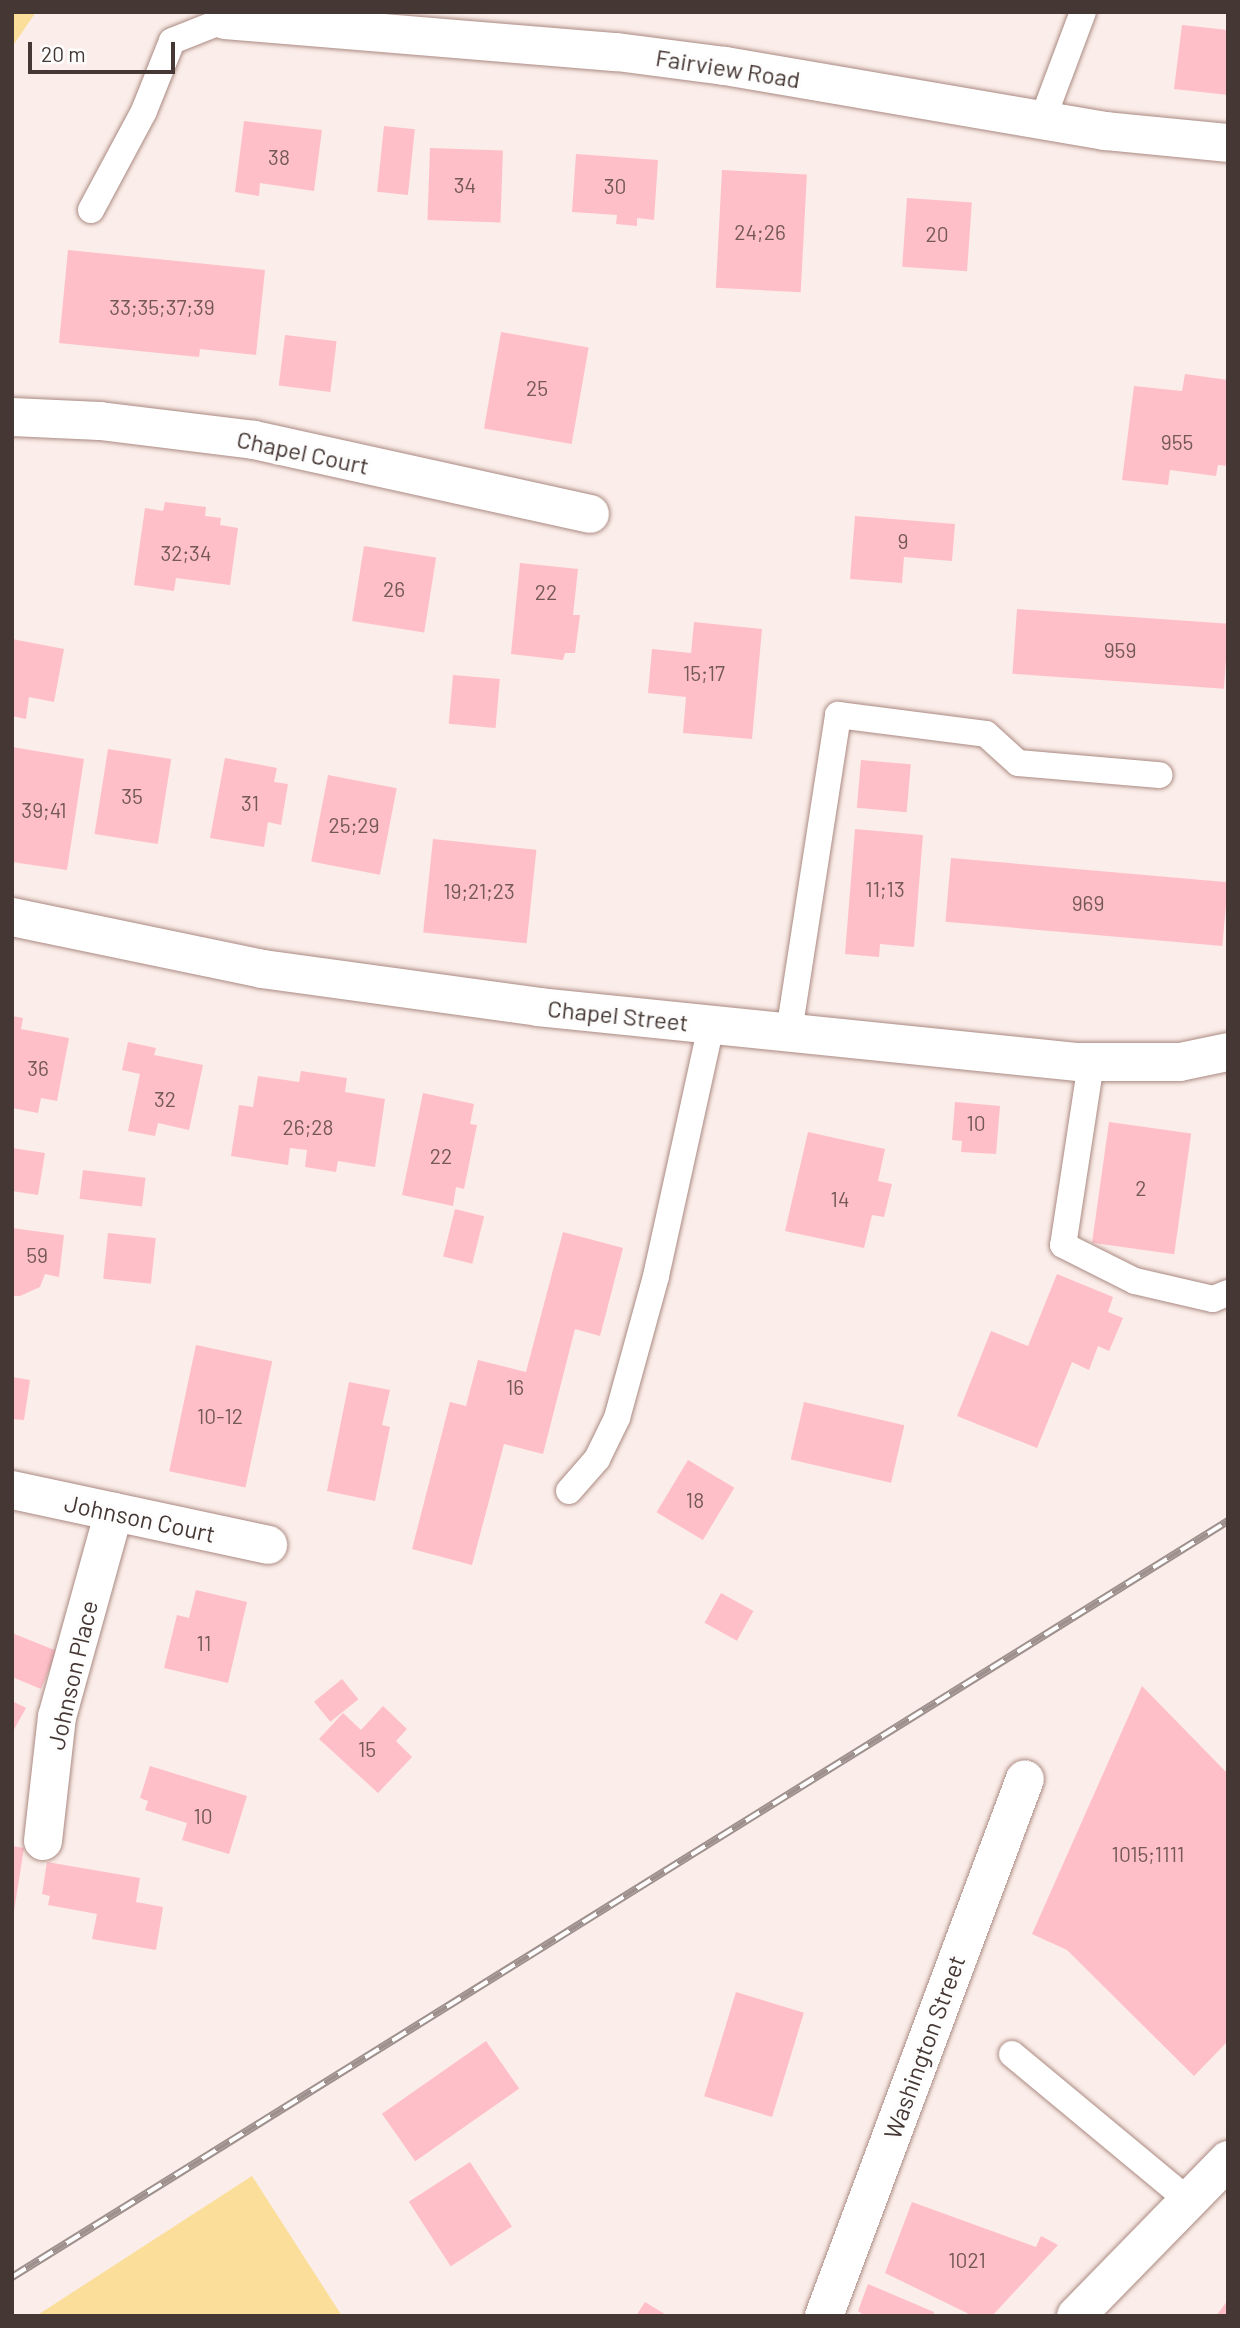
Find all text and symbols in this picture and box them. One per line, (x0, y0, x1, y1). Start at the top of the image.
scale bar (32, 28, 178, 72)
text: 20 m (41, 41, 86, 66)
street label: Fairview Road (654, 42, 802, 94)
house number: 38 (268, 144, 290, 170)
house number: 34 (454, 172, 476, 198)
house number: 30 (604, 173, 626, 199)
house number: 24;26 (734, 219, 786, 245)
house number: 20 (925, 221, 949, 247)
house number: 33;35;37;39 (109, 294, 215, 320)
house number: 25 (526, 375, 548, 401)
street label: Chapel Court (234, 424, 372, 480)
house number: 955 (1161, 429, 1193, 455)
house number: 9 (898, 528, 908, 554)
house number: 32;34 (161, 540, 211, 566)
house number: 26 (383, 576, 405, 602)
house number: 22 (535, 579, 557, 605)
house number: 959 (1104, 637, 1136, 663)
house number: 15;17 (683, 660, 725, 686)
house number: 35 (121, 783, 143, 809)
house number: 31 (241, 790, 259, 816)
house number: 39;41 (21, 797, 67, 823)
house number: 25;29 (329, 812, 379, 838)
house number: 11;13 (865, 876, 905, 902)
house number: 19;21;23 (443, 878, 515, 904)
house number: 969 (1072, 890, 1104, 916)
street label: Chapel Street (546, 993, 690, 1037)
house number: 36 (27, 1055, 49, 1081)
house number: 32 (154, 1086, 176, 1112)
house number: 10 (966, 1110, 986, 1136)
house number: 26;28 (283, 1114, 333, 1140)
house number: 22 (430, 1143, 452, 1169)
house number: 2 (1135, 1175, 1147, 1201)
house number: 14 (831, 1186, 849, 1212)
house number: 59 (26, 1242, 48, 1268)
house number: 16 (506, 1374, 524, 1400)
house number: 10-12 (197, 1403, 243, 1429)
house number: 18 (686, 1487, 704, 1513)
street label: Johnson Court (62, 1488, 218, 1548)
street label: Johnson Place (41, 1598, 103, 1752)
house number: 11 (197, 1630, 211, 1656)
house number: 15 (358, 1736, 376, 1762)
house number: 10 (193, 1803, 213, 1829)
house number: 1015;1111 (1112, 1841, 1184, 1867)
street label: Washington Street (877, 1951, 971, 2143)
house number: 1021 (948, 2247, 986, 2273)

